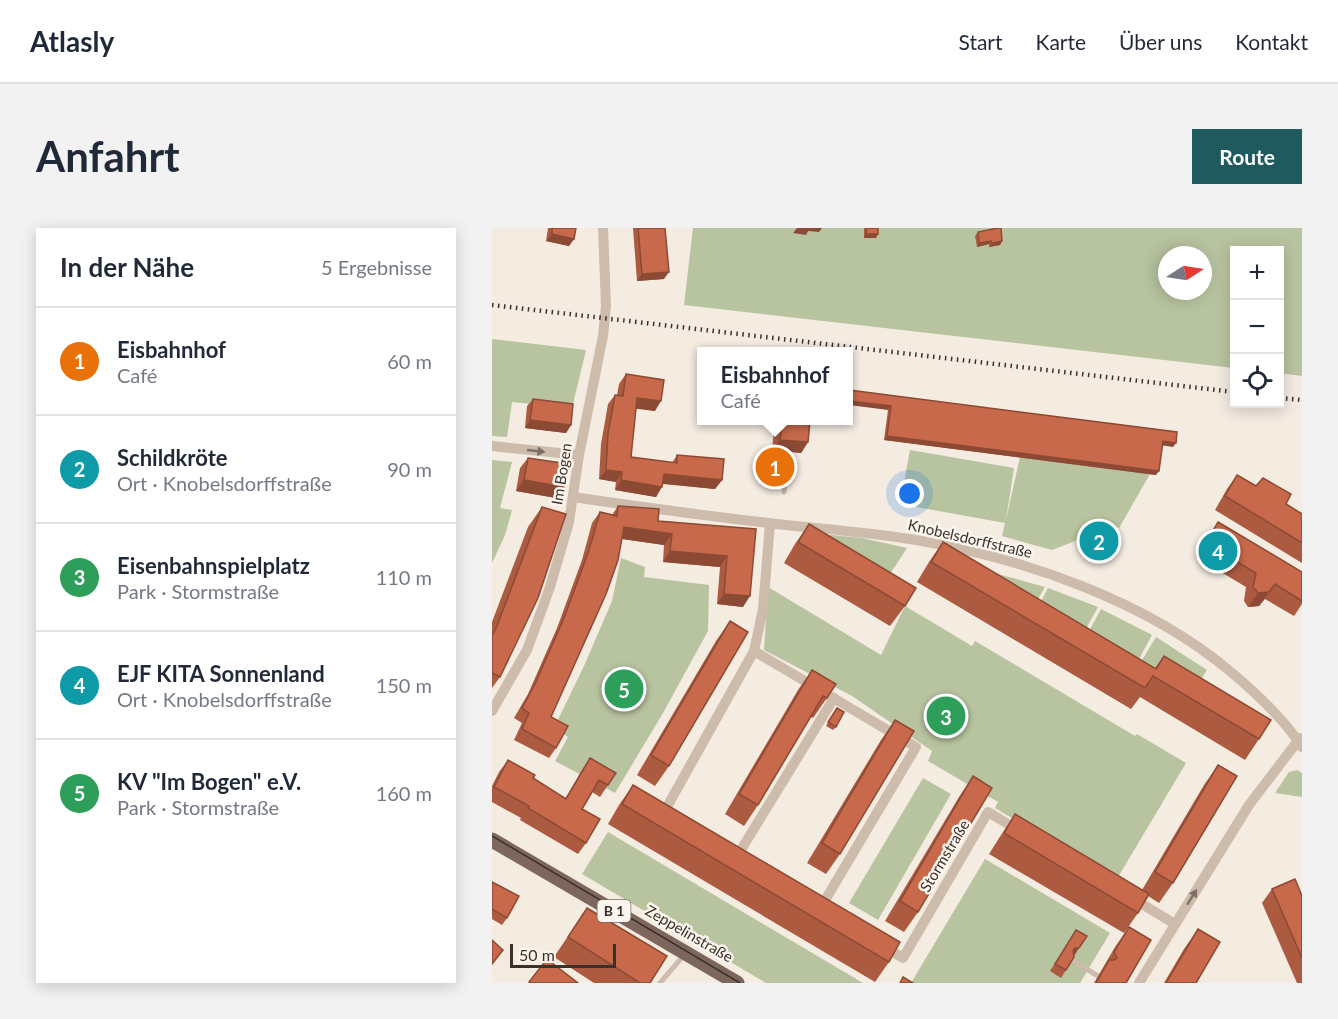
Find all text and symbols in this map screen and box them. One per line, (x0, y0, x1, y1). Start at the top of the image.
text: Atlasly (30, 24, 114, 58)
text: Start (958, 29, 1003, 54)
text: Karte (1036, 29, 1086, 54)
text: Über uns (1119, 29, 1202, 54)
text: Kontakt (1235, 29, 1308, 54)
button: Route (1192, 129, 1302, 184)
text: Anfahrt (36, 131, 180, 181)
north arrow (1158, 246, 1212, 300)
map controls (1230, 246, 1284, 408)
button: + (1230, 246, 1284, 300)
text: In der Nähe (60, 251, 194, 283)
text: 5 Ergebnisse (321, 255, 432, 279)
button: − (1230, 300, 1284, 354)
text: Eisbahnhof (117, 336, 226, 363)
popup (697, 347, 853, 425)
text: 1 (74, 349, 85, 373)
text: 60 m (387, 349, 432, 373)
button: locate (1230, 354, 1284, 408)
text: Eisbahnhof (720, 361, 830, 388)
text: Café (117, 363, 157, 387)
text: Café (720, 388, 761, 412)
street label: Im Bogen (547, 442, 575, 506)
text: Schildkröte (117, 444, 228, 471)
pin: 1 (756, 444, 794, 490)
one-way arrow (526, 446, 545, 455)
text: 2 (74, 457, 85, 481)
text: 90 m (387, 457, 432, 481)
text: Ort · Knobelsdorffstraße (117, 471, 332, 495)
your location (895, 479, 924, 508)
street label: Knobelsdorffstraße (906, 515, 1034, 561)
pin: 2 (1080, 518, 1118, 564)
pin: 4 (1198, 528, 1238, 574)
text: Eisenbahnspielplatz (117, 552, 310, 579)
text: 3 (74, 565, 85, 589)
text: 110 m (376, 565, 432, 589)
text: Park · Stormstraße (117, 579, 279, 603)
text: EJF KITA Sonnenland (117, 660, 325, 687)
pin: 5 (604, 666, 644, 712)
text: 4 (74, 673, 85, 697)
text: 150 m (376, 673, 432, 697)
text: Ort · Knobelsdorffstraße (117, 687, 332, 711)
pin: 3 (926, 694, 966, 738)
text: KV "Im Bogen" e.V. (117, 768, 301, 795)
text: 5 (74, 781, 85, 805)
text: 160 m (376, 781, 432, 805)
text: Park · Stormstraße (117, 795, 279, 819)
street label: Stormstraße (916, 816, 973, 895)
one-way arrow (1187, 889, 1198, 905)
road number: B 1 (598, 900, 630, 922)
street label: Zeppelinstraße (643, 901, 737, 965)
scale bar (510, 941, 616, 968)
text: 50 m (519, 945, 555, 964)

